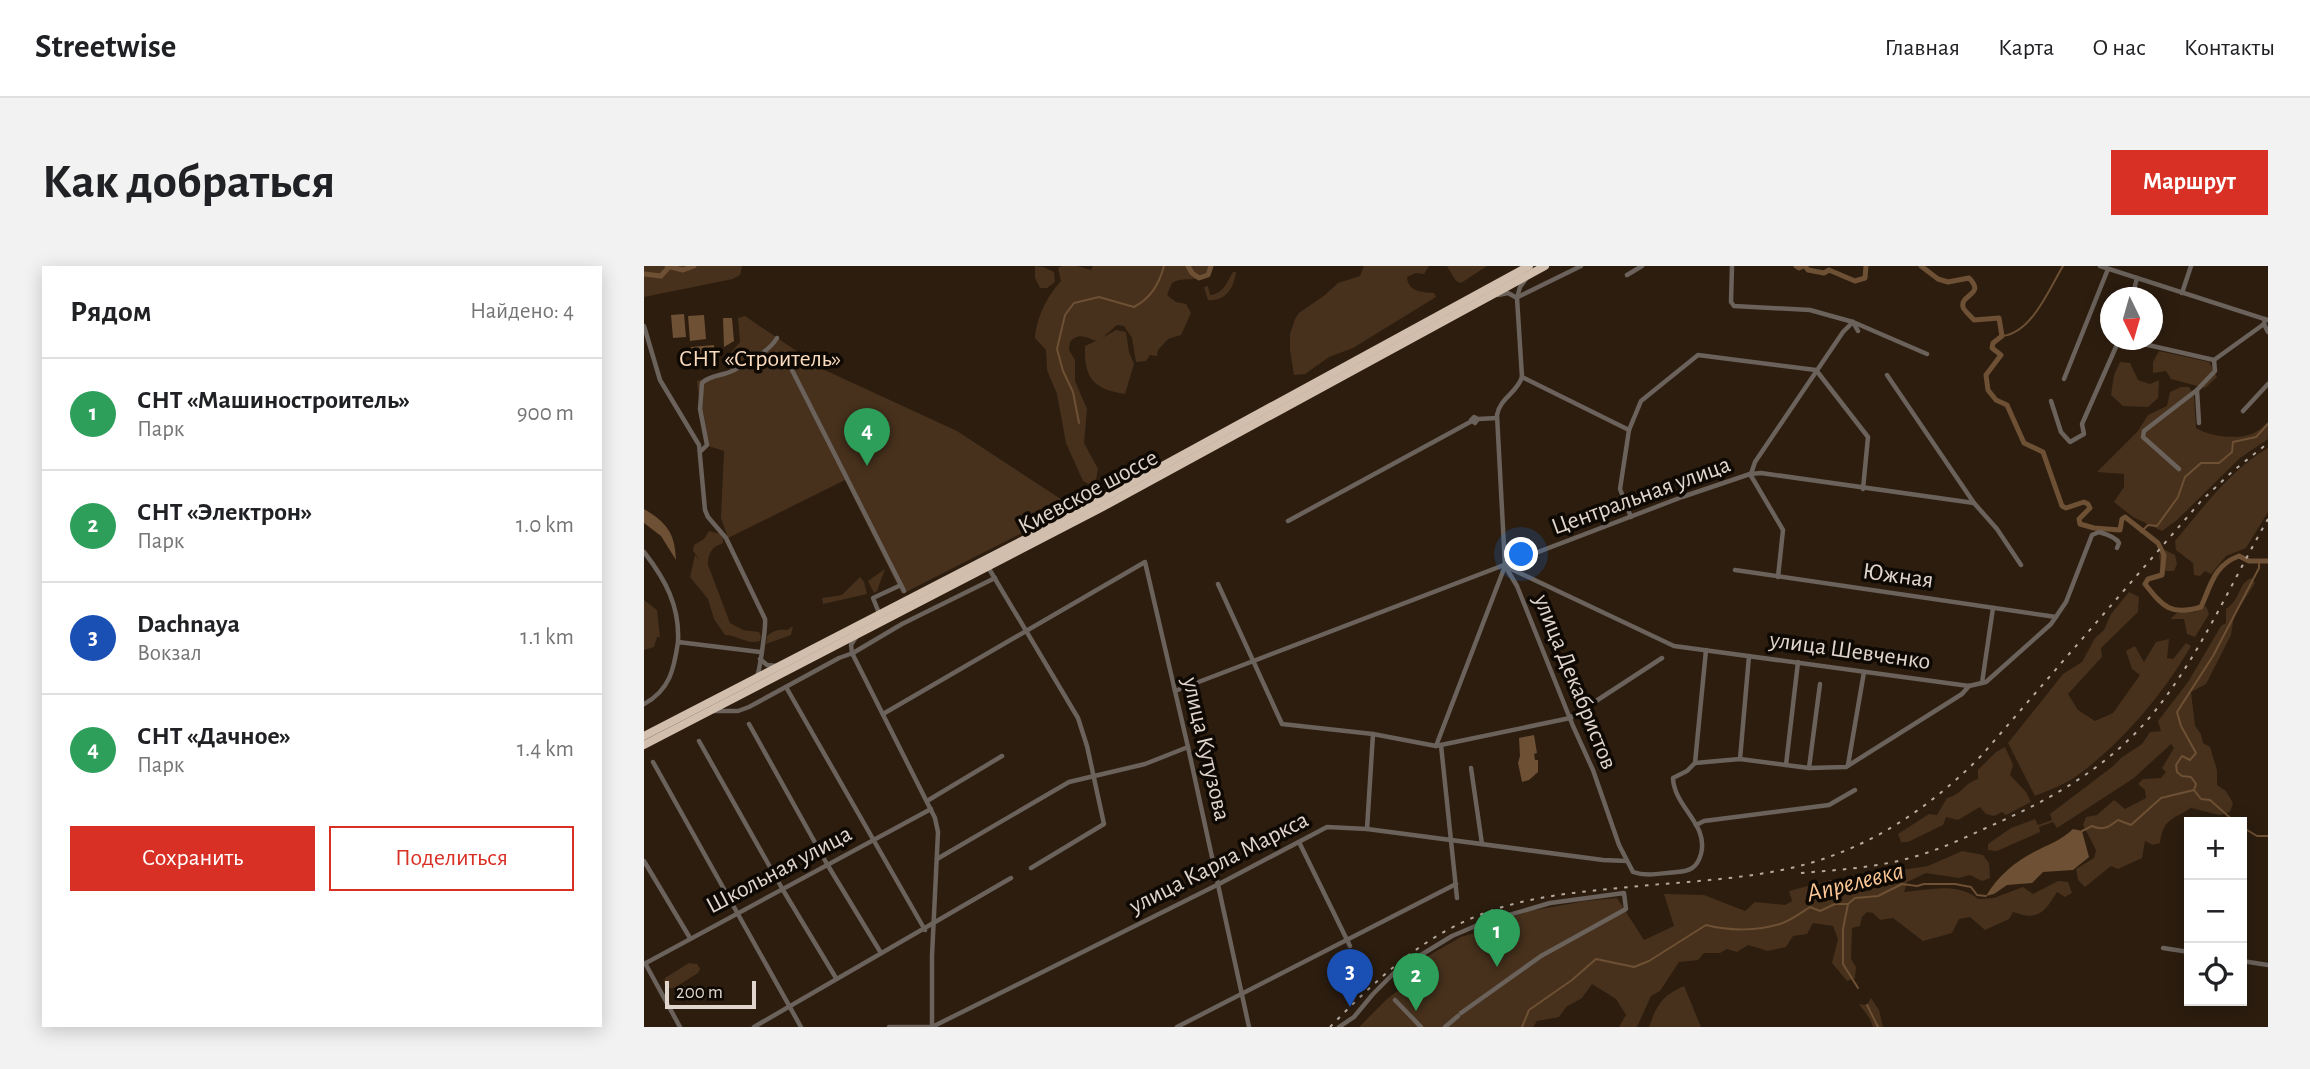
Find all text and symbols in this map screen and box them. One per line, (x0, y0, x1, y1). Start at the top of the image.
text: Streetwise (35, 31, 176, 64)
text: Главная (1885, 36, 1960, 60)
text: Карта (1998, 36, 2054, 60)
text: О нас (2092, 36, 2146, 60)
text: Контакты (2184, 36, 2275, 60)
button: Маршрут (2111, 150, 2268, 215)
text: Как добраться (42, 158, 335, 207)
north arrow (2100, 287, 2163, 350)
text: Рядом (70, 297, 152, 327)
text: Найдено: 4 (470, 300, 574, 323)
park label: СНТ «Строитель» (679, 347, 841, 371)
text: СНТ «Машиностроитель» (137, 387, 410, 413)
text: 1 (89, 402, 97, 425)
text: 900 m (517, 402, 574, 425)
pin: 4 (844, 408, 890, 466)
text: Парк (137, 418, 184, 441)
street label: Киевское шоссе (1014, 445, 1162, 539)
street label: Центральная улица (1548, 452, 1734, 540)
text: СНТ «Электрон» (137, 499, 312, 525)
text: 2 (88, 514, 98, 537)
text: 1.0 km (516, 514, 574, 537)
text: Парк (137, 530, 184, 553)
your location (1504, 537, 1538, 571)
street label: Южная (1861, 559, 1935, 593)
street label: улица Декабристов (1529, 590, 1621, 773)
text: Dachnaya (137, 611, 240, 637)
text: 3 (88, 626, 98, 649)
text: 1.1 km (520, 626, 574, 649)
street label: улица Шевченко (1767, 628, 1932, 674)
text: Вокзал (137, 642, 202, 665)
street label: улица Кутузова (1178, 674, 1234, 823)
text: СНТ «Дачное» (137, 723, 291, 749)
text: 4 (87, 738, 99, 761)
text: 1.4 km (517, 738, 574, 761)
text: Парк (137, 754, 184, 777)
street label: улица Карла Маркса (1125, 808, 1312, 919)
map controls (2184, 817, 2247, 1006)
button: + (2184, 817, 2247, 880)
street label: Школьная улица (702, 822, 856, 918)
button: Сохранить (70, 826, 315, 891)
button: Поделиться (329, 826, 574, 891)
water label: Апрелевка (1803, 857, 1906, 907)
button: − (2184, 880, 2247, 943)
pin: 1 (1474, 909, 1520, 967)
button: locate (2184, 943, 2247, 1006)
pin: 3 (1327, 949, 1373, 1007)
pin: 2 (1393, 953, 1439, 1011)
scale bar (665, 978, 756, 1010)
text: 200 m (676, 983, 723, 1002)

